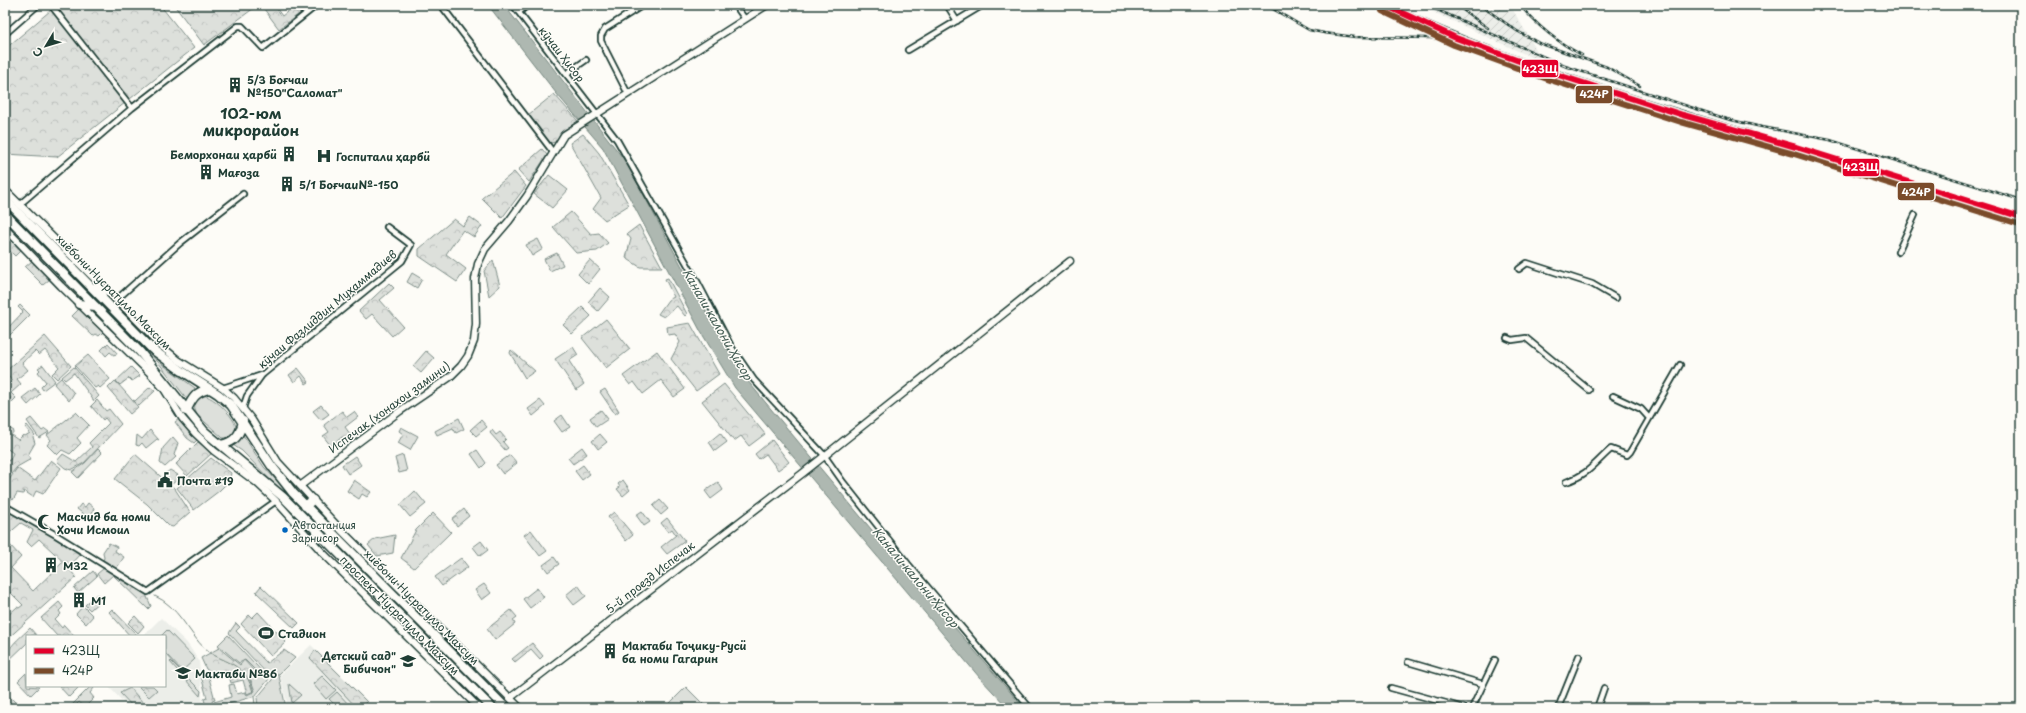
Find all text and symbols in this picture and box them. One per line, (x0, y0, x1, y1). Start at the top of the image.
street label: кӯчаи Ҳисор (535, 23, 589, 85)
north arrow (26, 26, 66, 66)
text: С (28, 44, 47, 61)
line badge: 423Щ (1521, 59, 1559, 78)
text: 423Щ (1522, 60, 1558, 77)
place label: 5/3 Боғчаи №150"Саломат" (247, 71, 343, 101)
building icon: 5/3 Боғчаи №150"Саломат" (226, 76, 244, 94)
line badge: 424Р (1575, 85, 1613, 104)
text: 424Р (1579, 85, 1609, 102)
district label: 102-юм микрорайон (203, 101, 299, 141)
building icon: Беморхонаи ҳарбӣ (280, 145, 298, 163)
place label: Беморхонаи ҳарбӣ (170, 146, 277, 163)
hospital icon: Госпитали ҳарбӣ (315, 147, 333, 165)
place label: Госпитали ҳарбӣ (336, 148, 430, 165)
line badge: 423Щ (1842, 158, 1880, 177)
text: 423Щ (1843, 158, 1879, 175)
building icon: Мағоза (197, 163, 215, 181)
place label: Мағоза (218, 164, 260, 181)
building icon: 5/1 Боғчаи№-150 (278, 175, 296, 193)
place label: 5/1 Боғчаи№-150 (299, 176, 398, 193)
line badge: 424Р (1897, 182, 1935, 201)
text: 424Р (1901, 183, 1931, 200)
street label: хиёбони Нусратулло Махсум (53, 231, 175, 353)
street label: кӯчаи Фазлиддин Муҳаммадиев (254, 246, 400, 372)
water label: Канали калони Ҳисор (679, 265, 758, 384)
street label: Испечак (хонахои замини) (325, 357, 453, 457)
public building icon: Почта #19 (156, 471, 174, 489)
place label: Почта #19 (177, 472, 234, 489)
place label: Масчид ба номи Хочи Исмоил (57, 508, 151, 538)
mosque icon: Масчид ба номи Хочи Исмоил (36, 513, 54, 531)
place label: Автостанция Зарнисор (292, 517, 356, 545)
water label: Канали калони Ҳисор (869, 523, 964, 632)
marker: Автостанция Зарнисор (280, 525, 290, 535)
street label: 5-й проезд Испечак (602, 536, 699, 617)
street label: хиёбони Нусратулло Махсум (361, 546, 483, 668)
street label: проспект Нусратулло Махсум (336, 551, 464, 679)
building icon: М32 (42, 556, 60, 574)
place label: М32 (63, 557, 88, 574)
building icon: M1 (70, 591, 88, 609)
place label: M1 (91, 592, 106, 609)
sports icon: Стадион (257, 624, 275, 642)
place label: Стадион (278, 625, 326, 642)
legend (26, 635, 166, 687)
place label: Мактаби Тоҷику-Русӣ ба номи Гагарин (622, 637, 747, 667)
text: 423Щ (62, 641, 100, 659)
building icon: Мактаби Тоҷику-Русӣ ба номи Гагарин (601, 642, 619, 660)
place label: Детский сад" Бибичон" (321, 647, 396, 677)
school or university icon: Детский сад" Бибичон" (399, 652, 417, 670)
text: 424Р (62, 661, 93, 679)
school or university icon: Мактаби №86 (174, 664, 192, 682)
place label: Мактаби №86 (195, 665, 277, 682)

